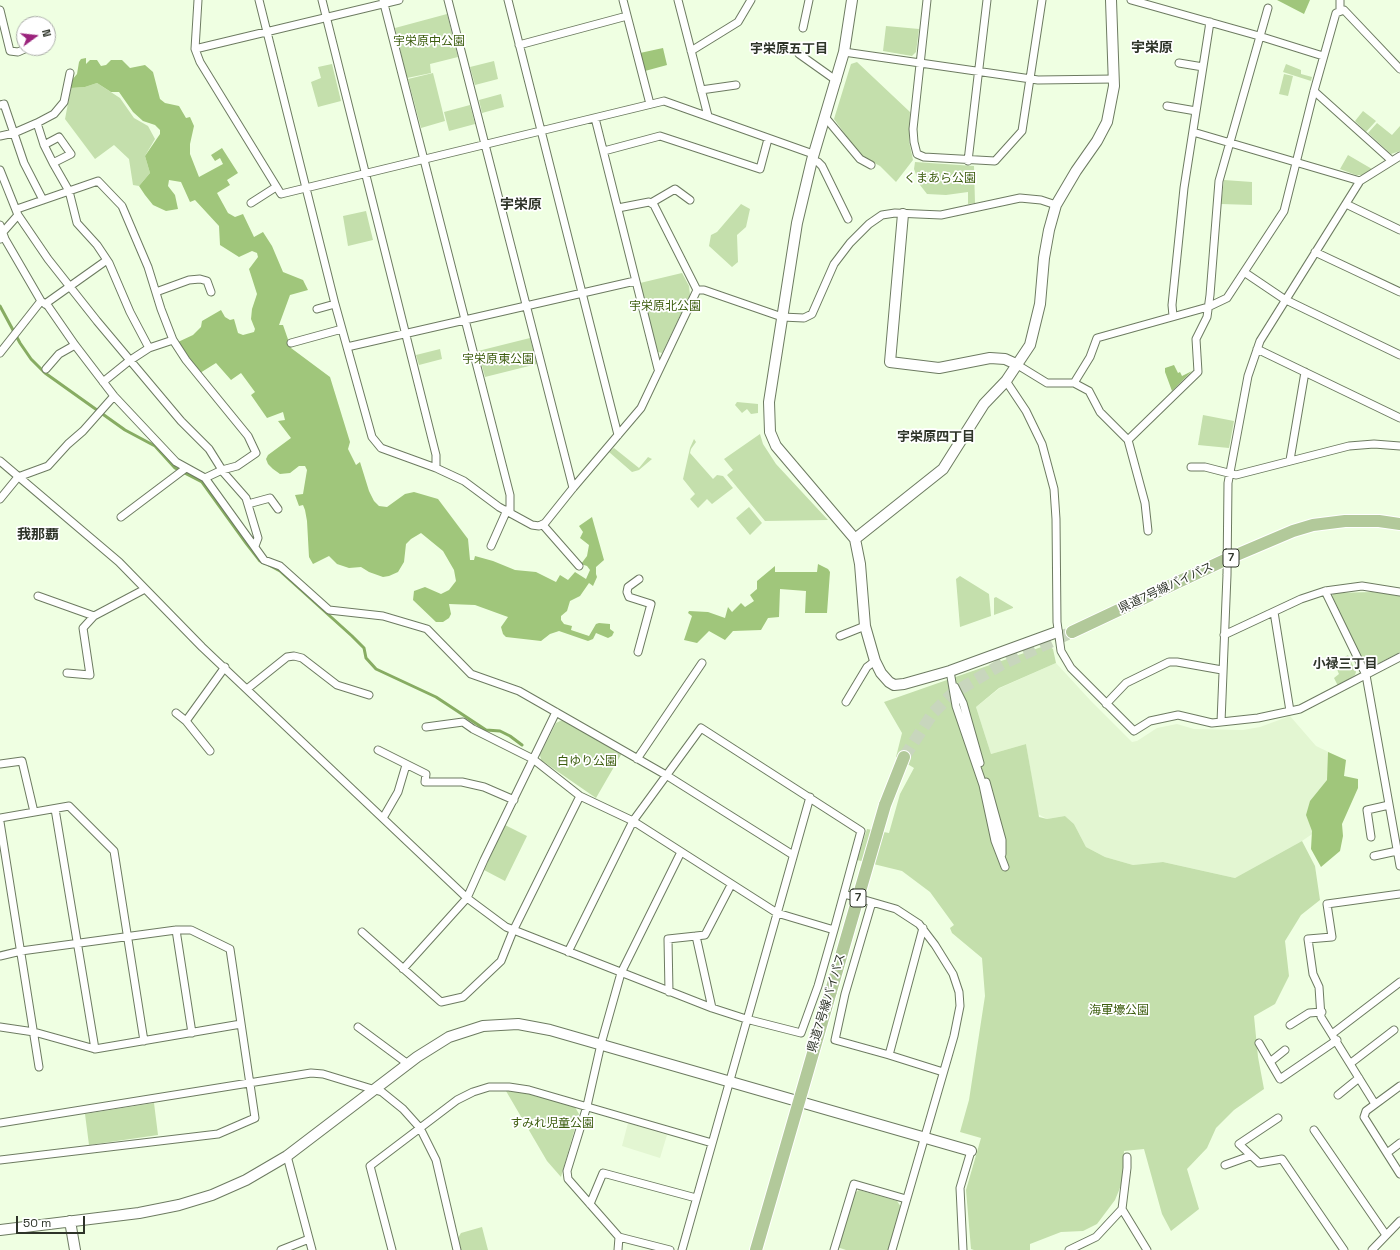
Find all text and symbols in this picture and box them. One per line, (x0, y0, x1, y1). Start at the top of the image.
north arrow (16, 16, 56, 56)
text: N (39, 28, 54, 39)
park label: 宇栄原中公園 (393, 35, 465, 49)
district label: 宇栄原 (1131, 40, 1173, 56)
district label: 宇栄原五丁目 (750, 41, 828, 57)
park label: くまあら公園 (904, 172, 976, 186)
district label: 宇栄原 (500, 197, 542, 213)
park label: 宇栄原北公園 (629, 300, 701, 314)
park label: 宇栄原東公園 (462, 353, 534, 367)
district label: 宇栄原四丁目 (897, 429, 975, 445)
district label: 我那覇 (17, 527, 59, 543)
road number: 7 (1223, 549, 1239, 567)
street label: 県道7号線バイパス (1116, 560, 1216, 616)
district label: 小禄三丁目 (1313, 656, 1377, 672)
park label: 白ゆり公園 (557, 755, 617, 769)
road number: 7 (850, 889, 866, 907)
street label: 県道7号線バイパス (805, 952, 849, 1054)
park label: 海軍壕公園 (1089, 1004, 1149, 1018)
park label: すみれ児童公園 (510, 1117, 594, 1131)
scale bar (18, 1208, 87, 1234)
text: 50 m (23, 1215, 51, 1231)

